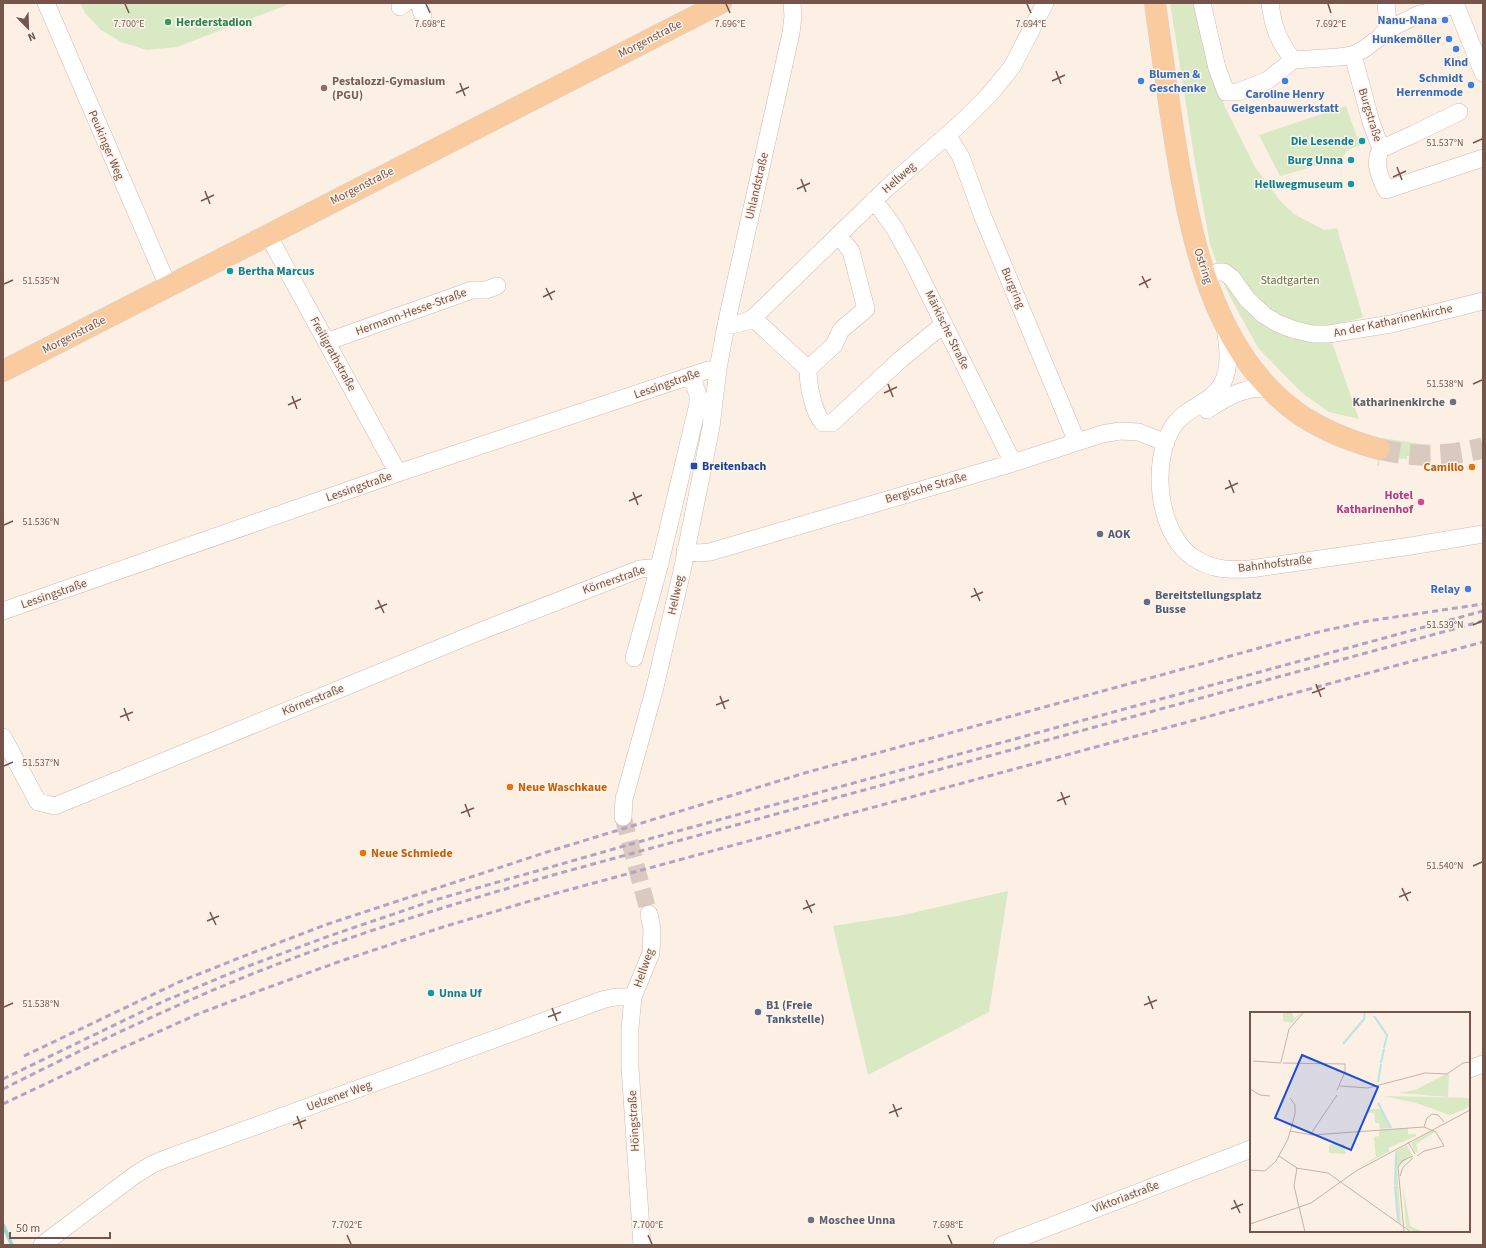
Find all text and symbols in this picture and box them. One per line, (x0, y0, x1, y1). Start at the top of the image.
north arrow (8, 8, 48, 48)
place label: Nanu-Nana (1378, 12, 1437, 29)
place label: Herderstadion (176, 14, 252, 31)
marker: Nanu-Nana (1440, 15, 1450, 25)
street label: Morgenstraße (615, 16, 685, 62)
text: 7.700°E (114, 17, 144, 31)
marker: Herderstadion (163, 17, 173, 27)
text: 7.698°E (415, 17, 445, 31)
text: 7.696°E (715, 17, 745, 31)
text: 7.694°E (1016, 17, 1046, 31)
text: 7.692°E (1316, 17, 1346, 31)
text: N (25, 28, 38, 45)
place label: Hunkemöller (1372, 31, 1441, 48)
marker: Hunkemöller (1444, 34, 1454, 44)
marker: Kind (1451, 44, 1461, 54)
place label: Kind (1444, 54, 1468, 71)
place label: Blumen & Geschenke (1149, 66, 1206, 97)
place label: Schmidt Herrenmode (1396, 70, 1463, 101)
place label: Pestalozzi-Gymasium (PGU) (332, 73, 445, 104)
marker: Blumen & Geschenke (1136, 76, 1146, 86)
marker: Caroline Henry Geigenbauwerkstatt (1280, 76, 1290, 86)
marker: Schmidt Herrenmode (1466, 80, 1476, 90)
marker: Pestalozzi-Gymasium (PGU) (319, 83, 329, 93)
place label: Caroline Henry Geigenbauwerkstatt (1231, 86, 1339, 117)
street label: Burgstraße (1354, 86, 1386, 144)
street label: Peukinger Weg (84, 108, 128, 182)
place label: Die Lesende (1291, 133, 1354, 150)
marker: Die Lesende (1357, 136, 1367, 146)
text: 51.537°N (1426, 136, 1464, 150)
street label: Uhlandstraße (741, 151, 773, 221)
place label: Burg Unna (1287, 152, 1343, 169)
marker: Burg Unna (1346, 155, 1356, 165)
street label: Hellweg (878, 158, 920, 198)
street label: Morgenstraße (327, 163, 397, 209)
place label: Hellwegmuseum (1254, 176, 1343, 193)
marker: Hellwegmuseum (1346, 179, 1356, 189)
street label: Ostring (1189, 246, 1217, 286)
place label: Bertha Marcus (238, 263, 314, 280)
street label: Burgring (997, 265, 1029, 311)
marker: Bertha Marcus (225, 266, 235, 276)
park label: Stadtgarten (1260, 272, 1320, 289)
text: 51.535°N (22, 274, 60, 288)
street label: Hermann-Hesse-Straße (353, 284, 469, 340)
street label: Märkische Straße (920, 288, 974, 372)
street label: An der Katharinenkirche (1332, 300, 1454, 342)
street label: Morgenstraße (39, 312, 109, 358)
street label: Freiligrathstraße (306, 314, 360, 394)
street label: Lessingstraße (632, 365, 702, 403)
text: 51.538°N (1426, 377, 1464, 391)
place label: Katharinenkirche (1352, 394, 1445, 411)
marker: Katharinenkirche (1448, 397, 1458, 407)
place label: Breitenbach (702, 458, 767, 475)
place label: Camillo (1424, 459, 1464, 476)
marker: Breitenbach (689, 461, 699, 471)
marker: Camillo (1467, 462, 1477, 472)
street label: Lessingstraße (324, 468, 394, 506)
street label: Bergische Straße (883, 468, 969, 508)
place label: Hotel Katharinenhof (1336, 487, 1414, 518)
marker: Hotel Katharinenhof (1416, 497, 1426, 507)
text: 51.536°N (22, 515, 60, 529)
place label: AOK (1107, 526, 1131, 543)
marker: AOK (1095, 529, 1105, 539)
street label: Bahnhofstraße (1237, 551, 1313, 577)
street label: Körnerstraße (580, 561, 648, 599)
street label: Hellweg (663, 573, 689, 617)
street label: Lessingstraße (19, 575, 89, 613)
place label: Relay (1431, 581, 1461, 598)
marker: Relay (1463, 584, 1473, 594)
place label: Bereitstellungsplatz Busse (1155, 587, 1262, 618)
marker: Bereitstellungsplatz Busse (1142, 597, 1152, 607)
text: 51.539°N (1426, 618, 1464, 632)
street label: Körnerstraße (279, 680, 347, 720)
text: 51.537°N (22, 756, 60, 770)
place label: Neue Waschkaue (518, 779, 607, 796)
marker: Neue Waschkaue (505, 782, 515, 792)
place label: Neue Schmiede (371, 845, 453, 862)
marker: Neue Schmiede (358, 848, 368, 858)
text: 51.540°N (1426, 859, 1464, 873)
street label: Hellweg (629, 946, 659, 990)
place label: Unna Uf (439, 985, 482, 1002)
marker: Unna Uf (426, 988, 436, 998)
text: 51.538°N (22, 997, 60, 1011)
place label: B1 (Freie Tankstelle) (766, 997, 825, 1028)
marker: B1 (Freie Tankstelle) (753, 1007, 763, 1017)
inset map (1250, 1012, 1470, 1232)
street label: Uelzener Weg (304, 1076, 374, 1116)
street label: Höingstraße (624, 1090, 644, 1152)
street label: Viktoriastraße (1090, 1177, 1162, 1217)
place label: Moschee Unna (819, 1212, 895, 1229)
scale bar (10, 1214, 110, 1240)
marker: Moschee Unna (806, 1215, 816, 1225)
text: 7.702°E (332, 1218, 362, 1232)
text: 7.700°E (633, 1218, 663, 1232)
text: 7.698°E (933, 1218, 963, 1232)
text: 50 m (16, 1220, 40, 1237)

